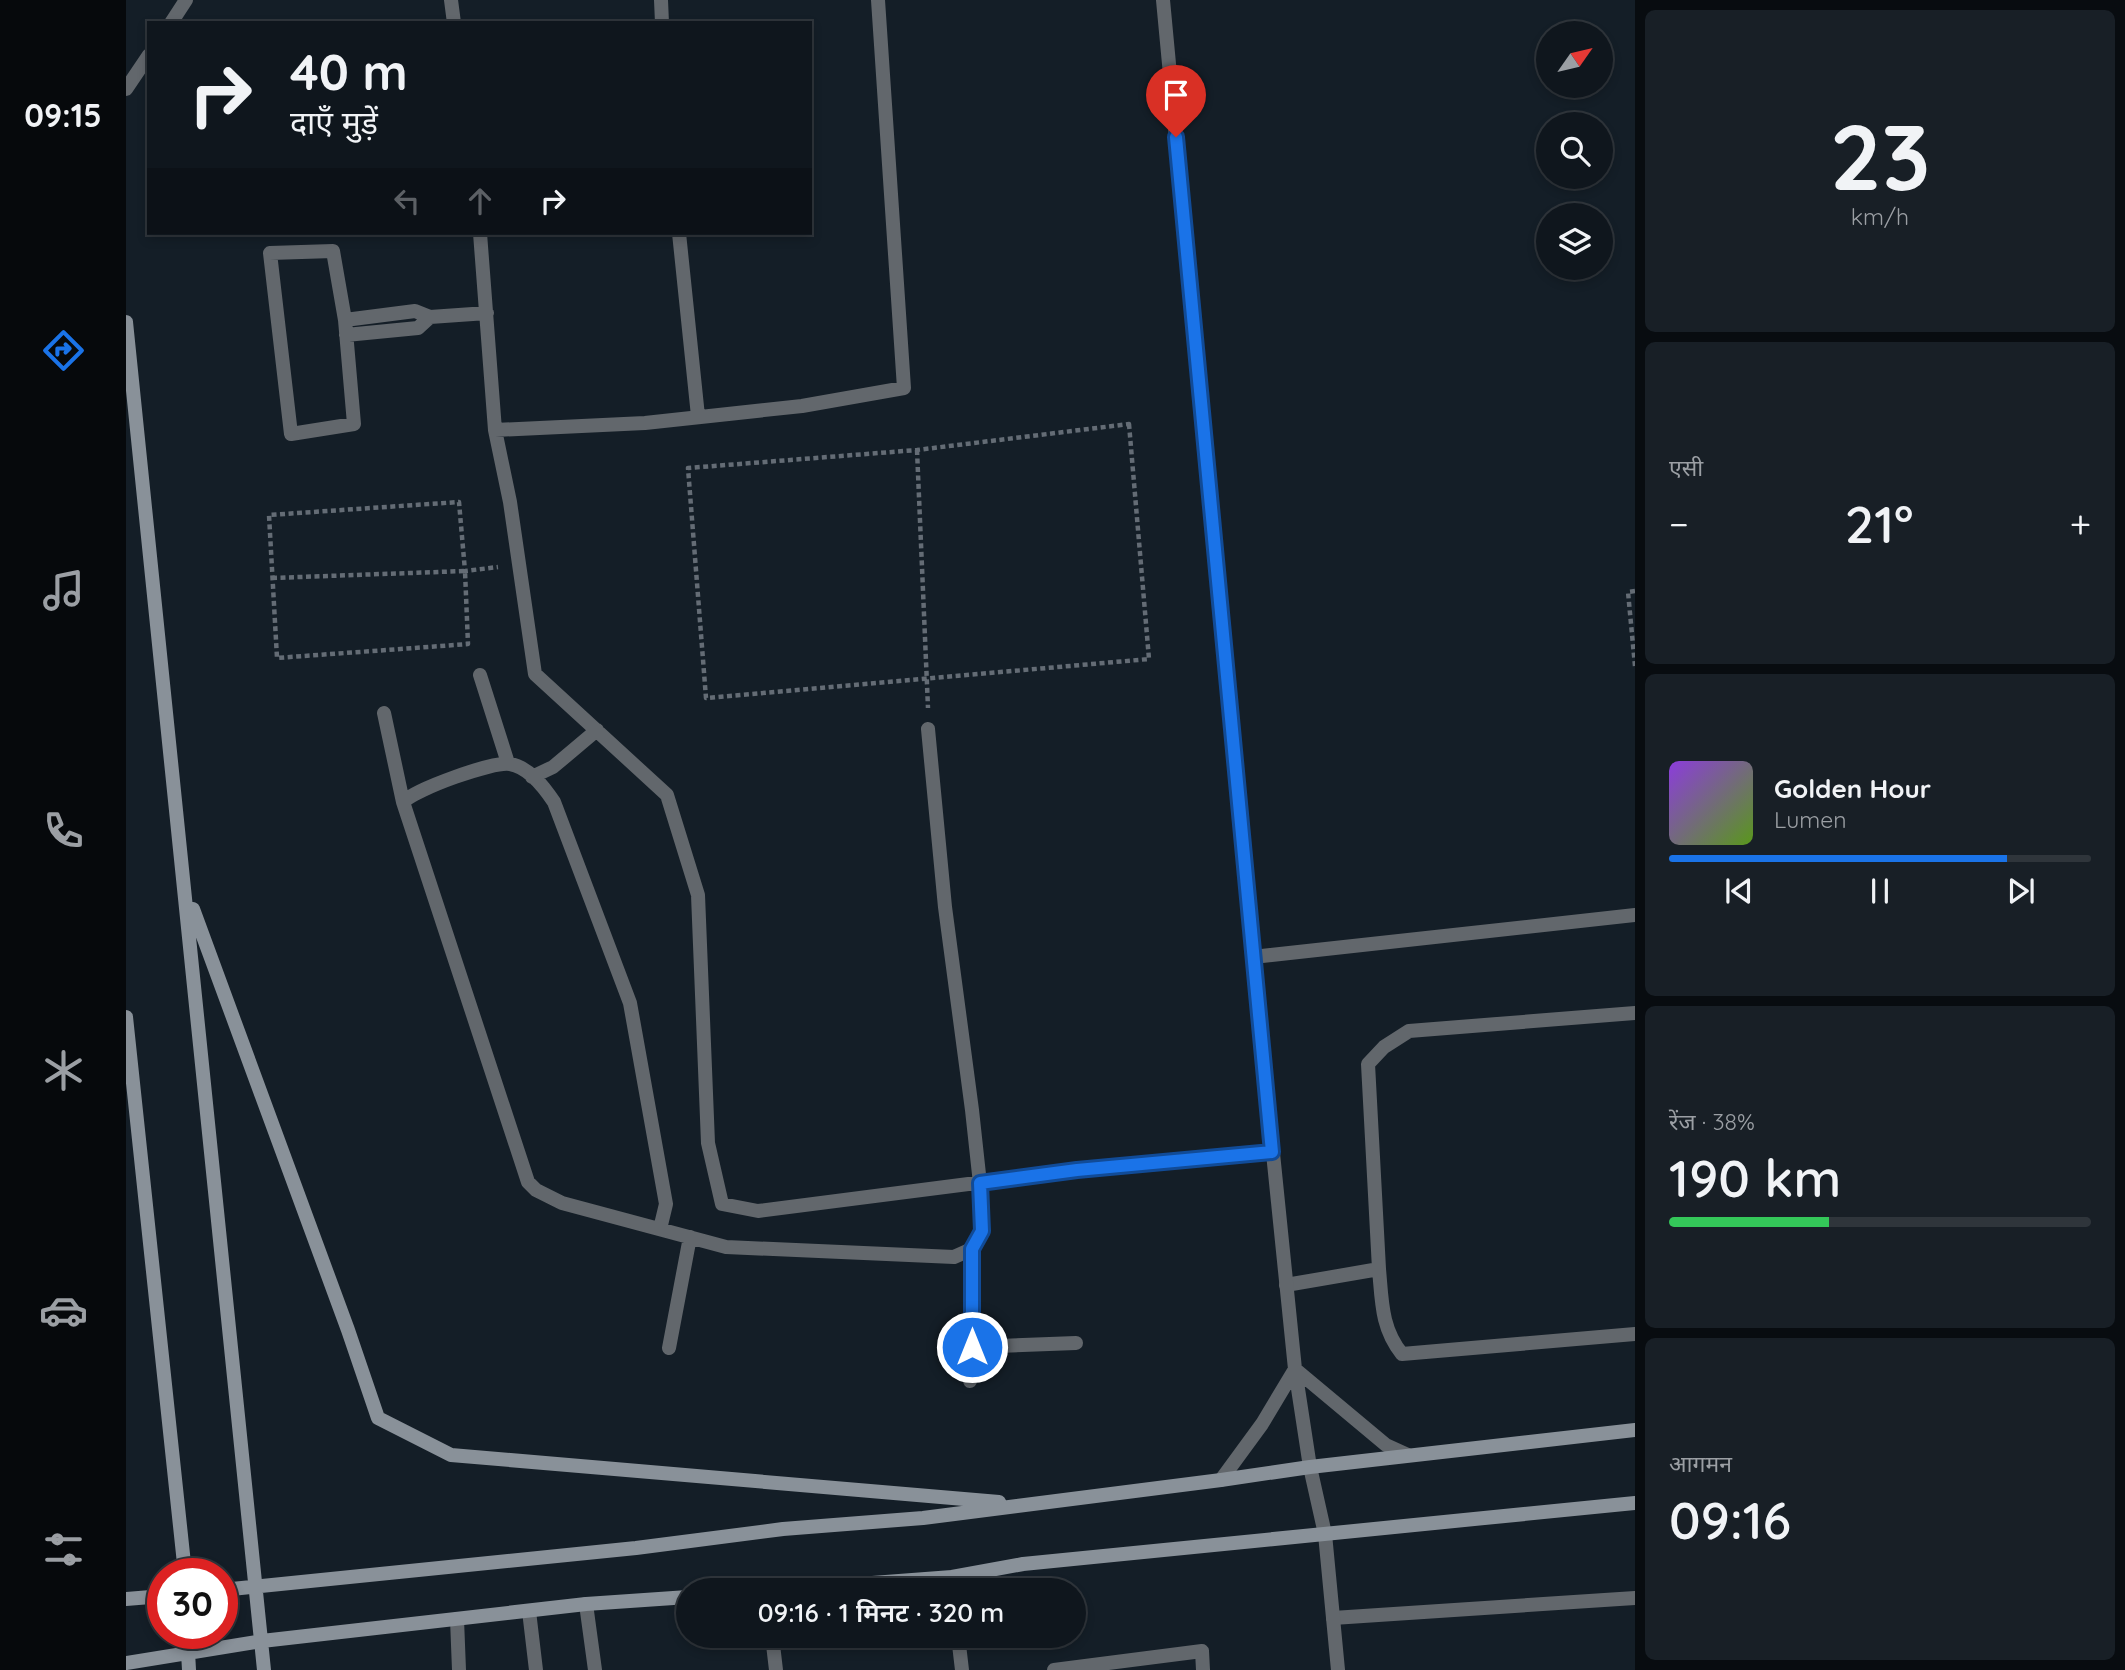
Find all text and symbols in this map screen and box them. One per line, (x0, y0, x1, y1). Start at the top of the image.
north arrow (1536, 21, 1614, 98)
map controls (1536, 21, 1613, 280)
text: 40 m (290, 41, 408, 102)
icon: right (175, 49, 266, 140)
pin (1146, 65, 1206, 137)
icon: arrive (1157, 76, 1195, 114)
text: 09:15 (24, 95, 102, 135)
text: 23 (1830, 99, 1930, 213)
text: दाएँ मुड़ें (290, 102, 378, 142)
button: search (1536, 112, 1613, 189)
icon: left (388, 182, 426, 220)
icon: ahead (461, 182, 499, 220)
icon: right (534, 182, 572, 220)
text: km/h (1851, 202, 1909, 231)
button: layers (1536, 203, 1613, 280)
icon: directions (39, 326, 88, 375)
text: एसी (1669, 453, 1703, 482)
text: 21° (1845, 491, 1913, 556)
text: − (1669, 500, 1689, 548)
text: + (2070, 500, 2091, 548)
icon: music (39, 566, 88, 615)
text: Golden Hour (1774, 772, 1931, 805)
text: Lumen (1774, 805, 1847, 834)
icon: phone (39, 806, 88, 855)
icon: previous (1720, 872, 1758, 910)
icon: pause (1861, 872, 1899, 910)
icon: next (2002, 872, 2040, 910)
icon: climate (39, 1046, 88, 1095)
text: रेंज · 38% (1669, 1107, 1755, 1136)
text: 190 km (1669, 1145, 1841, 1210)
icon: car (39, 1286, 88, 1335)
position arrow (935, 1310, 1009, 1384)
text: आगमन (1669, 1449, 1732, 1478)
text: 09:16 (1669, 1487, 1791, 1552)
icon: filters (39, 1525, 88, 1574)
speed limit sign: 30 (147, 1558, 238, 1649)
text: 09:16 · 1 मिनट · 320 m (758, 1596, 1004, 1629)

